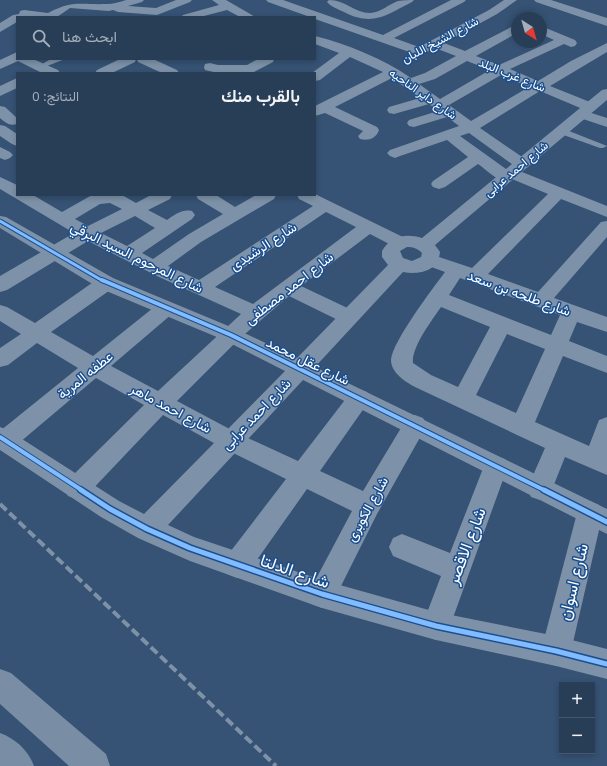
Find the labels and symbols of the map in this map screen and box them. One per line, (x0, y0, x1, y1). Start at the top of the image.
north arrow (511, 12, 547, 48)
street label: شارع الشيخ اللبان (399, 13, 482, 68)
street label: شارع غرب البلد (476, 54, 548, 97)
street label: شارع داير الناحيه (385, 65, 460, 124)
street label: شارع احمد عرابى (481, 137, 552, 201)
street label: شارع المرحوم السيد البرقي (66, 217, 206, 300)
street label: شارع الرشيدى (226, 218, 301, 276)
street label: شارع احمد مصطفى (241, 248, 338, 330)
street label: شارع طلحه بن سعد (464, 266, 573, 322)
street label: شارع عقل محمد (262, 333, 353, 391)
street label: عطفه المرية (53, 347, 117, 403)
street label: شارع احمد عرابى (217, 375, 296, 455)
street label: شارع احمد ماهر (126, 379, 215, 439)
street label: شارع الكوبرى (342, 473, 394, 546)
street label: شارع الاقصر (441, 504, 492, 589)
street label: شارع اسوان (553, 541, 594, 623)
street label: شارع الدلتا (257, 549, 333, 594)

